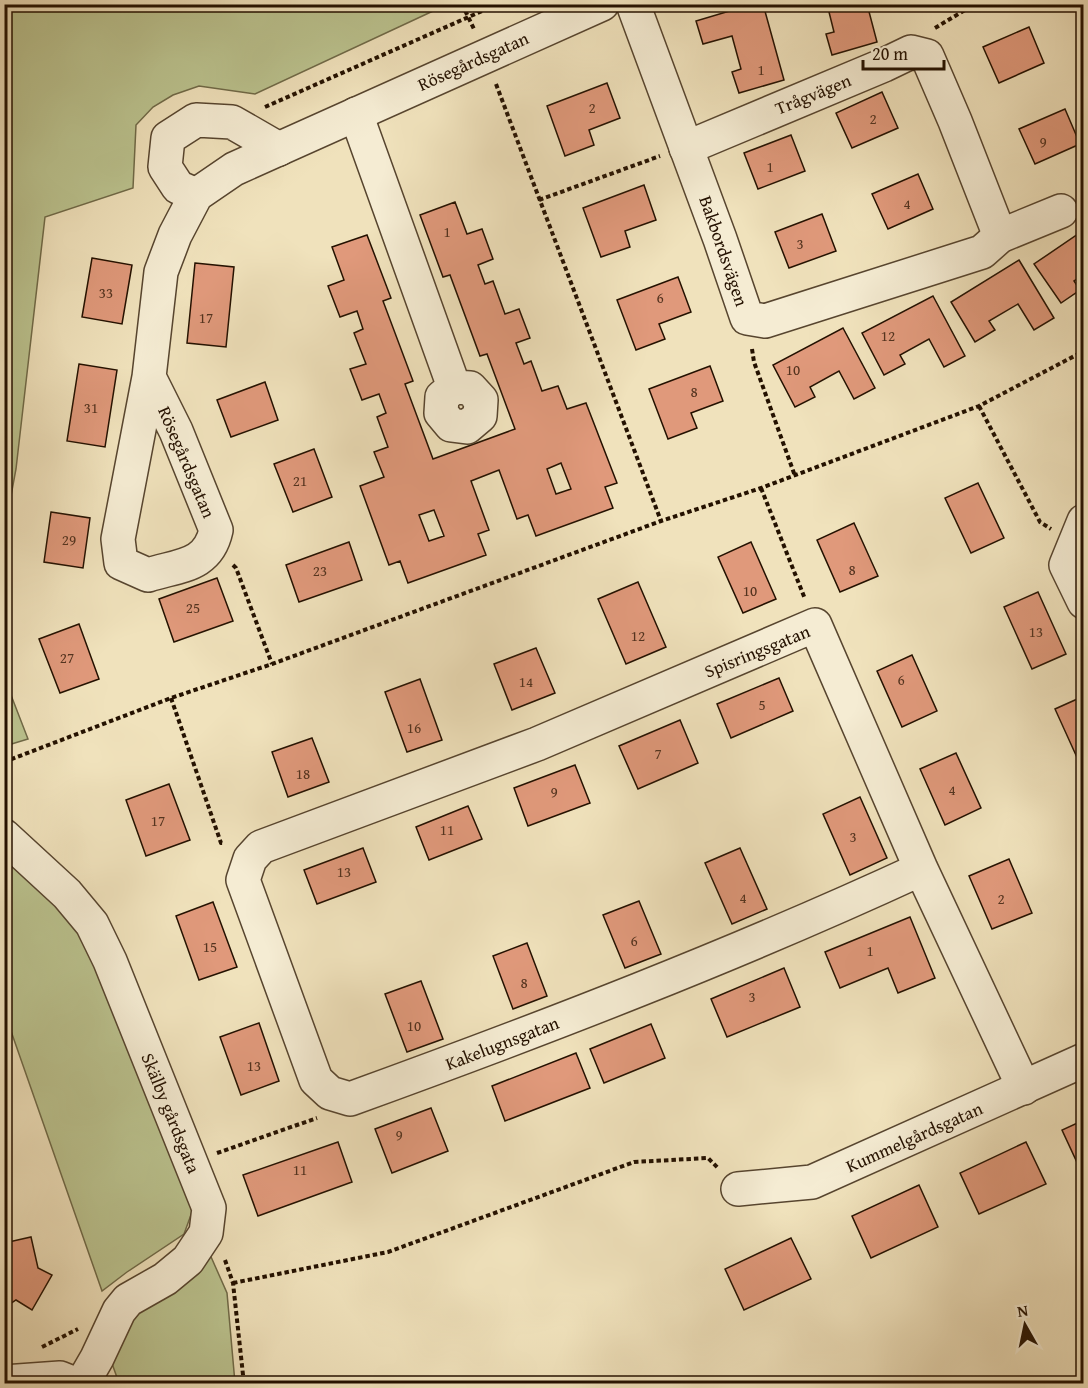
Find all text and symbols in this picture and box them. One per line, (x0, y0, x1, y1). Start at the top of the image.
street label: Rösegårdsgatan (413, 24, 533, 98)
scale bar (863, 33, 944, 71)
text: 20 m (872, 40, 908, 67)
house number: 1 (757, 59, 765, 80)
street label: Trågvägen (771, 67, 855, 121)
house number: 2 (588, 97, 596, 118)
house number: 2 (869, 108, 877, 129)
house number: 9 (1039, 131, 1047, 152)
house number: 1 (766, 156, 774, 177)
street label: Bakbordsvägen (692, 192, 756, 310)
house number: 4 (903, 193, 911, 214)
house number: 1 (443, 221, 451, 242)
house number: 3 (796, 233, 804, 254)
house number: 33 (99, 282, 113, 303)
house number: 6 (656, 287, 664, 308)
house number: 17 (199, 307, 213, 328)
house number: 12 (881, 325, 895, 346)
house number: 10 (786, 359, 800, 380)
house number: 8 (690, 381, 698, 402)
house number: 31 (84, 397, 98, 418)
street label: Rösegårdsgatan (151, 402, 223, 522)
house number: 21 (293, 470, 307, 491)
house number: 29 (62, 529, 76, 550)
house number: 8 (848, 559, 856, 580)
house number: 23 (313, 560, 327, 581)
house number: 10 (743, 580, 757, 601)
house number: 25 (186, 597, 200, 618)
street label: Spisringsgatan (700, 618, 814, 684)
house number: 13 (1029, 621, 1043, 642)
house number: 12 (631, 625, 645, 646)
house number: 27 (60, 647, 74, 668)
house number: 6 (897, 669, 905, 690)
house number: 14 (519, 671, 533, 692)
house number: 5 (758, 694, 766, 715)
house number: 16 (407, 717, 421, 738)
house number: 7 (654, 743, 662, 764)
house number: 18 (296, 763, 310, 784)
house number: 4 (948, 779, 956, 800)
house number: 9 (550, 781, 558, 802)
house number: 17 (151, 810, 165, 831)
house number: 11 (440, 819, 454, 840)
house number: 3 (849, 826, 857, 847)
house number: 13 (337, 861, 351, 882)
house number: 4 (739, 887, 747, 908)
house number: 2 (997, 888, 1005, 909)
house number: 6 (630, 930, 638, 951)
house number: 15 (203, 936, 217, 957)
house number: 1 (866, 940, 874, 961)
house number: 8 (520, 972, 528, 993)
house number: 3 (748, 986, 756, 1007)
street label: Kakelugnsgatan (441, 1009, 563, 1077)
house number: 10 (407, 1015, 421, 1036)
street label: Skälby gårdsgata (135, 1049, 208, 1178)
house number: 13 (247, 1055, 261, 1076)
street label: Kummelgårdsgatan (841, 1095, 987, 1179)
house number: 9 (395, 1124, 403, 1145)
house number: 11 (293, 1159, 307, 1180)
north arrow (995, 1295, 1055, 1355)
text: N (1015, 1297, 1030, 1323)

